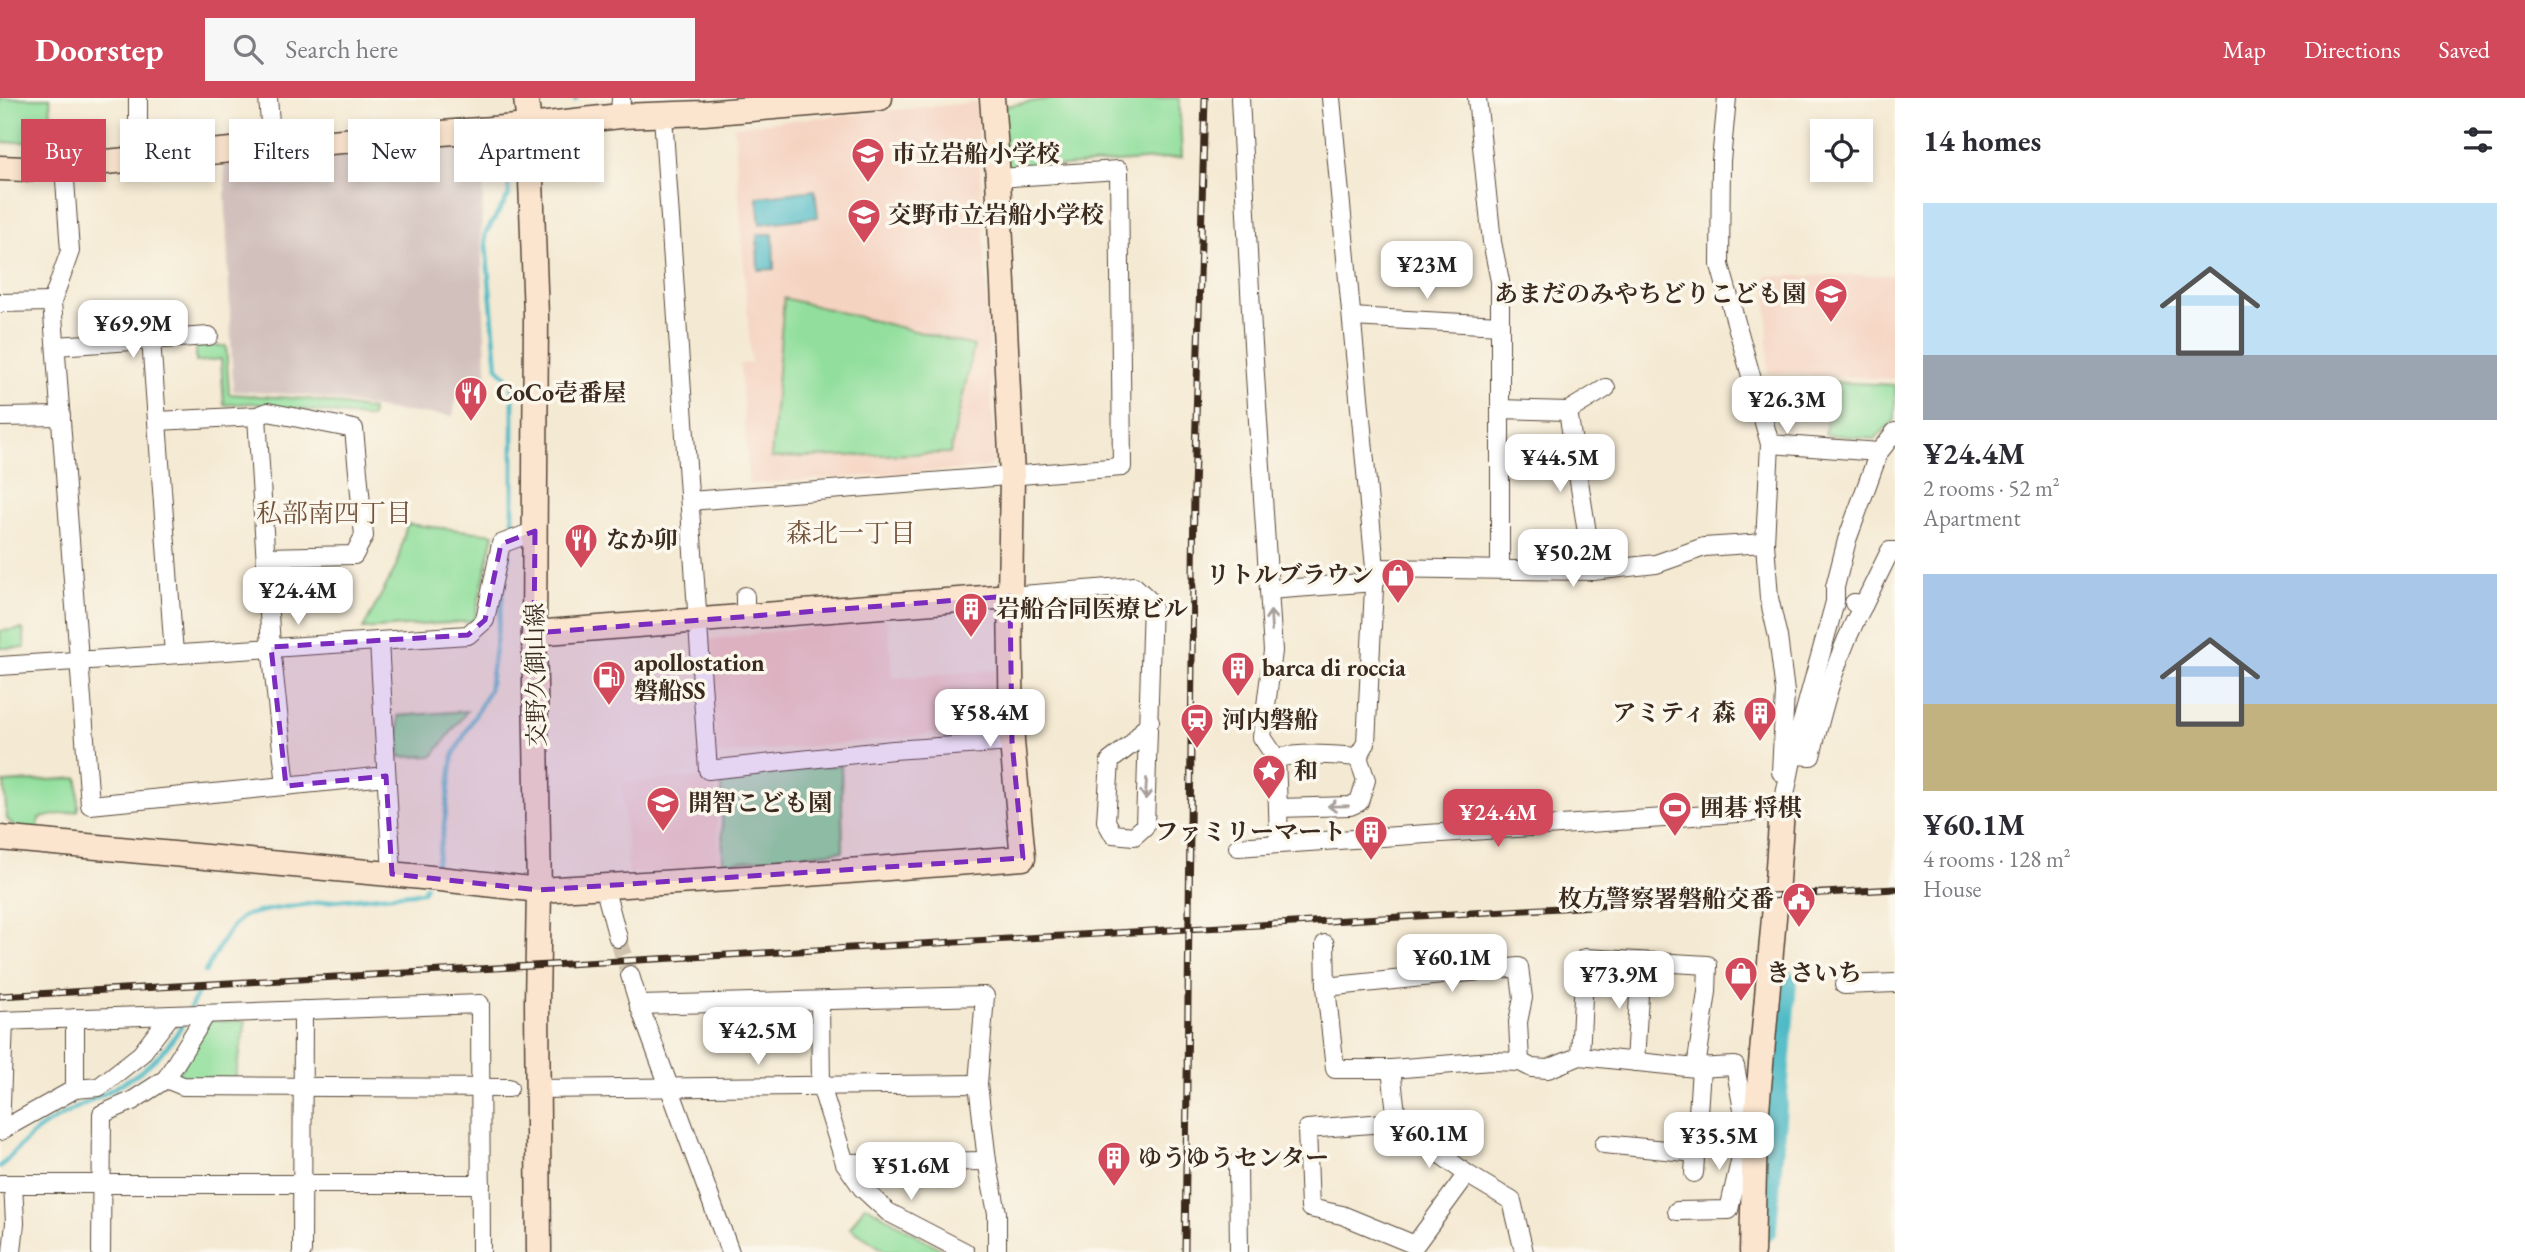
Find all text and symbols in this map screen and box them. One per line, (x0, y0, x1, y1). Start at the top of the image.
search box (205, 18, 695, 81)
text: Doorstep (35, 28, 163, 71)
icon: search (229, 30, 267, 68)
text: Search here (285, 32, 398, 66)
text: Map (2223, 34, 2266, 65)
text: Directions (2304, 34, 2401, 65)
text: Saved (2439, 34, 2490, 65)
chip: Buy (21, 119, 106, 182)
chip: Rent (120, 119, 215, 182)
chip: Filters (229, 119, 334, 182)
chip: New (348, 119, 440, 182)
chip: Apartment (454, 119, 604, 182)
map controls (1810, 119, 1873, 182)
button: locate (1810, 119, 1873, 182)
text: 14 homes (1923, 121, 2041, 160)
icon: filters (2459, 121, 2497, 159)
school or university icon: 市立岩船小学校 (849, 135, 887, 184)
place label: 市立岩船小学校 (892, 138, 1060, 169)
school or university icon: 交野市立岩船小学校 (845, 196, 883, 245)
place label: 交野市立岩船小学校 (888, 199, 1104, 230)
pin: ¥23M (1386, 242, 1468, 301)
icon: home (2147, 248, 2273, 374)
text: ¥23M (1397, 249, 1457, 279)
school or university icon: あまだのみやちどりこども園 (1812, 275, 1850, 324)
place label: あまだのみやちどりこども園 (1494, 278, 1806, 309)
pin: ¥69.9M (76, 300, 190, 360)
text: ¥69.9M (94, 308, 172, 338)
restaurant icon: CoCo壱番屋 (452, 374, 490, 423)
pin: ¥26.3M (1730, 376, 1844, 436)
place label: CoCo壱番屋 (496, 377, 626, 408)
text: ¥26.3M (1748, 384, 1826, 414)
pin: ¥44.5M (1503, 434, 1617, 494)
text: ¥24.4M (1923, 434, 2025, 473)
text: ¥44.5M (1521, 442, 1599, 472)
text: 2 rooms · 52 m² (1923, 473, 2060, 503)
district label: 私部南四丁目 (256, 496, 412, 530)
text: Apartment (1923, 503, 2021, 533)
district label: 森北一丁目 (786, 516, 916, 550)
restaurant icon: なか卯 (562, 521, 600, 570)
place label: なか卯 (606, 524, 678, 555)
pin: ¥50.2M (1516, 530, 1630, 589)
text: ¥50.2M (1534, 537, 1612, 567)
shop icon: リトルブラウン (1379, 556, 1417, 605)
place label: リトルブラウン (1206, 559, 1374, 590)
pin: ¥24.4M (241, 568, 355, 627)
text: ¥24.4M (259, 575, 337, 605)
building icon: 岩船合同医療ビル (952, 590, 990, 639)
place label: 岩船合同医療ビル (996, 593, 1188, 624)
street label: 交野久御山線 (519, 603, 552, 747)
one-way arrow (1264, 610, 1277, 633)
icon: home (2147, 619, 2273, 745)
place label: apollostation 磐船SS (634, 647, 765, 706)
building icon: barca di roccia (1219, 649, 1257, 698)
place label: barca di roccia (1262, 652, 1406, 683)
fuel station icon: apollostation 磐船SS (590, 658, 628, 707)
pin: ¥58.4M (933, 690, 1047, 749)
building icon: アミティ 森 (1741, 694, 1779, 743)
text: ¥58.4M (951, 697, 1029, 727)
place label: アミティ 森 (1612, 697, 1736, 728)
station icon: 河内磐船 (1178, 701, 1216, 750)
place label: 河内磐船 (1222, 704, 1318, 735)
place icon: 和 (1250, 752, 1288, 801)
place label: 和 (1294, 755, 1318, 786)
one-way arrow (1140, 777, 1153, 800)
school or university icon: 開智こども園 (644, 784, 682, 833)
place label: 開智こども園 (688, 787, 832, 818)
sports icon: 囲碁 将棋 (1656, 789, 1694, 838)
pin: ¥24.4M (1441, 790, 1555, 849)
place label: 囲碁 将棋 (1700, 792, 1802, 823)
text: ¥24.4M (1459, 797, 1537, 827)
one-way arrow (1327, 799, 1350, 813)
text: ¥60.1M (1923, 805, 2025, 844)
building icon: ファミリーマート (1352, 813, 1390, 862)
place label: ファミリーマート (1154, 816, 1346, 847)
text: 4 rooms · 128 m² (1923, 844, 2071, 874)
text: House (1923, 874, 1982, 904)
public building icon: 枚方警察署磐船交番 (1780, 880, 1818, 929)
place label: 枚方警察署磐船交番 (1558, 883, 1774, 914)
pin: ¥60.1M (1395, 934, 1509, 994)
text: ¥60.1M (1413, 942, 1491, 972)
pin: ¥73.9M (1562, 951, 1676, 1011)
shop icon: きさいち (1722, 954, 1760, 1003)
place label: きさいち (1766, 957, 1862, 988)
text: ¥73.9M (1580, 959, 1658, 989)
pin: ¥42.5M (701, 1007, 815, 1067)
text: ¥42.5M (719, 1015, 797, 1045)
pin: ¥60.1M (1372, 1110, 1486, 1170)
pin: ¥35.5M (1662, 1112, 1776, 1172)
text: ¥60.1M (1390, 1118, 1468, 1148)
text: ¥35.5M (1680, 1120, 1758, 1150)
building icon: ゆうゆうセンター (1095, 1139, 1133, 1188)
pin: ¥51.6M (854, 1142, 968, 1202)
place label: ゆうゆうセンター (1138, 1142, 1329, 1173)
text: ¥51.6M (872, 1150, 950, 1180)

